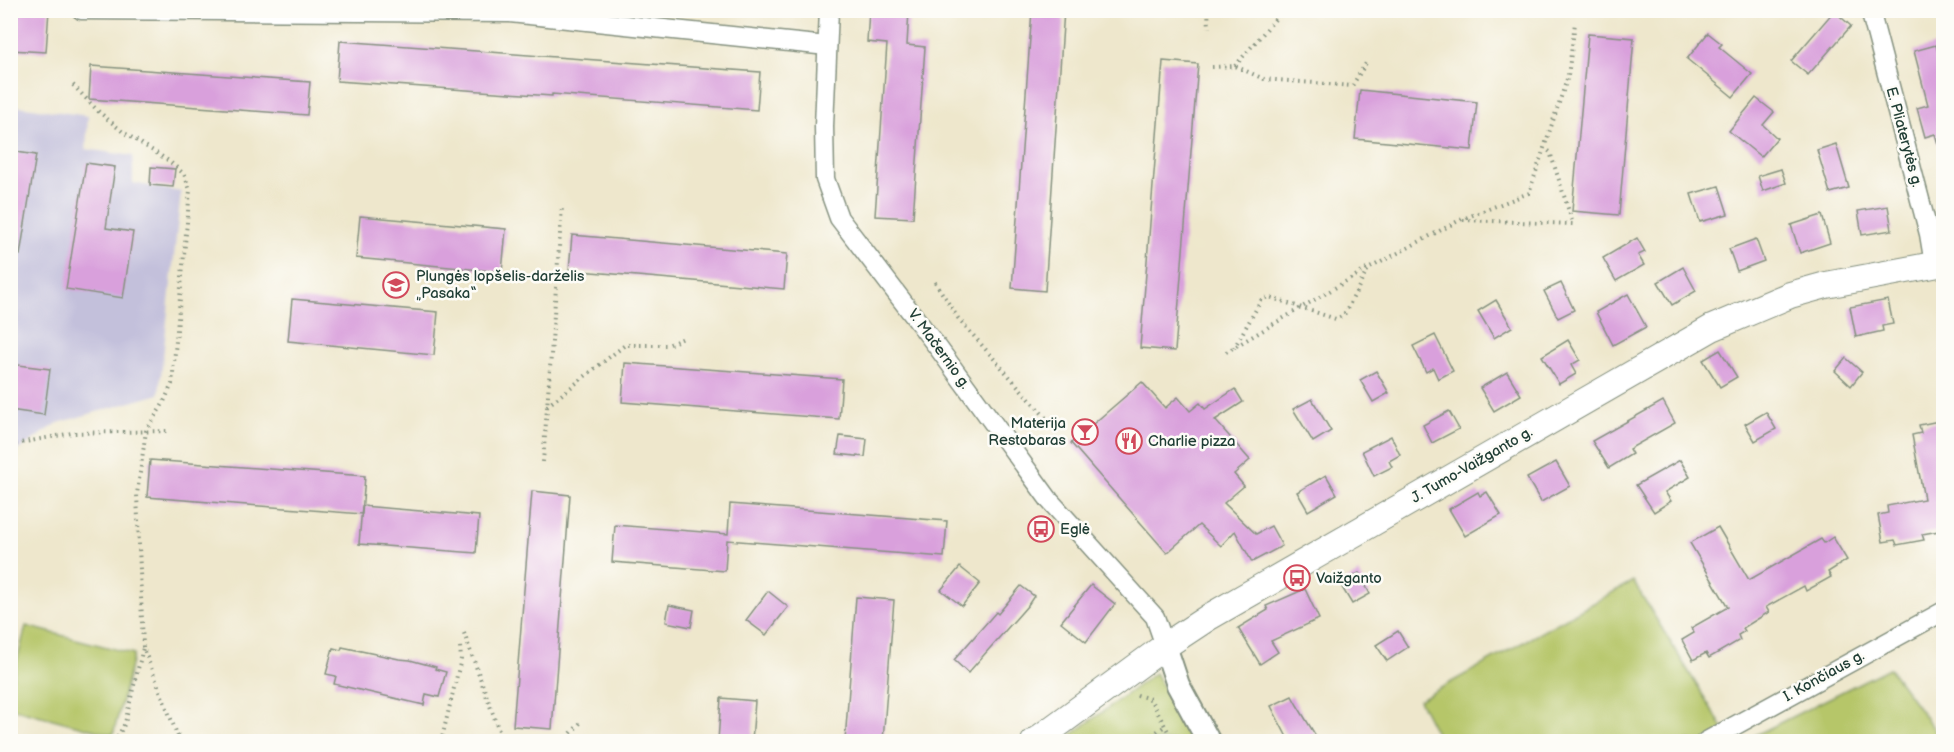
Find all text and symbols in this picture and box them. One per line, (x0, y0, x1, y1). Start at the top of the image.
street label: E. Pliaterytės g. (1882, 85, 1927, 189)
place label: Plungės lopšelis-darželis „Pasaka“ (416, 267, 585, 303)
school or university icon: Plungės lopšelis-darželis „Pasaka“ (381, 270, 411, 300)
street label: V. Mačernio g. (904, 305, 975, 393)
place label: Materija Restobaras (988, 414, 1067, 450)
bar icon: Materija Restobaras (1070, 417, 1100, 447)
street label: J. Tumo-Vaižganto g. (1408, 422, 1536, 508)
restaurant icon: Charlie pizza (1114, 426, 1144, 456)
place label: Charlie pizza (1148, 432, 1236, 451)
bus stop icon: Eglė (1026, 514, 1056, 544)
place label: Eglė (1060, 520, 1090, 539)
bus stop icon: Vaižganto (1282, 563, 1312, 593)
place label: Vaižganto (1316, 569, 1382, 588)
street label: I. Končiaus g. (1780, 646, 1868, 706)

